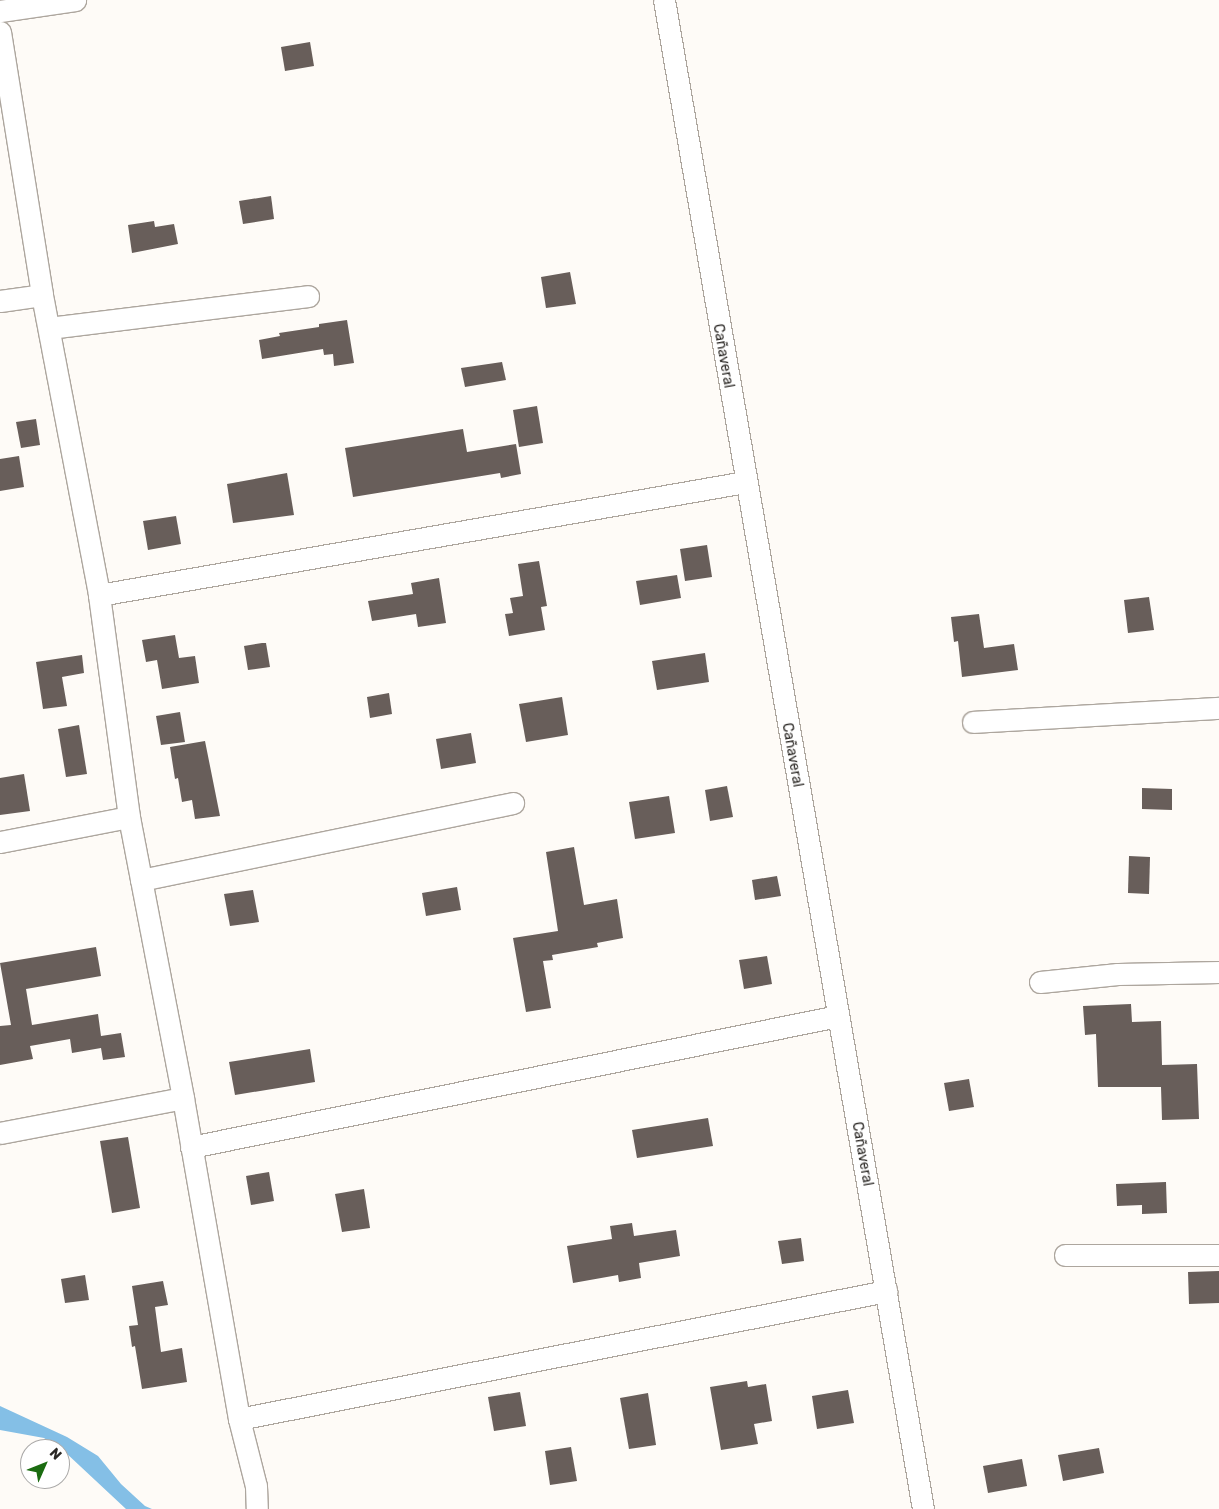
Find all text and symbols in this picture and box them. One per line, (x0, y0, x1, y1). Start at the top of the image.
street label: Cañaveral (709, 323, 737, 389)
street label: Cañaveral (778, 722, 806, 788)
street label: Cañaveral (848, 1121, 876, 1187)
north arrow (20, 1439, 70, 1489)
text: N (46, 1444, 65, 1463)

